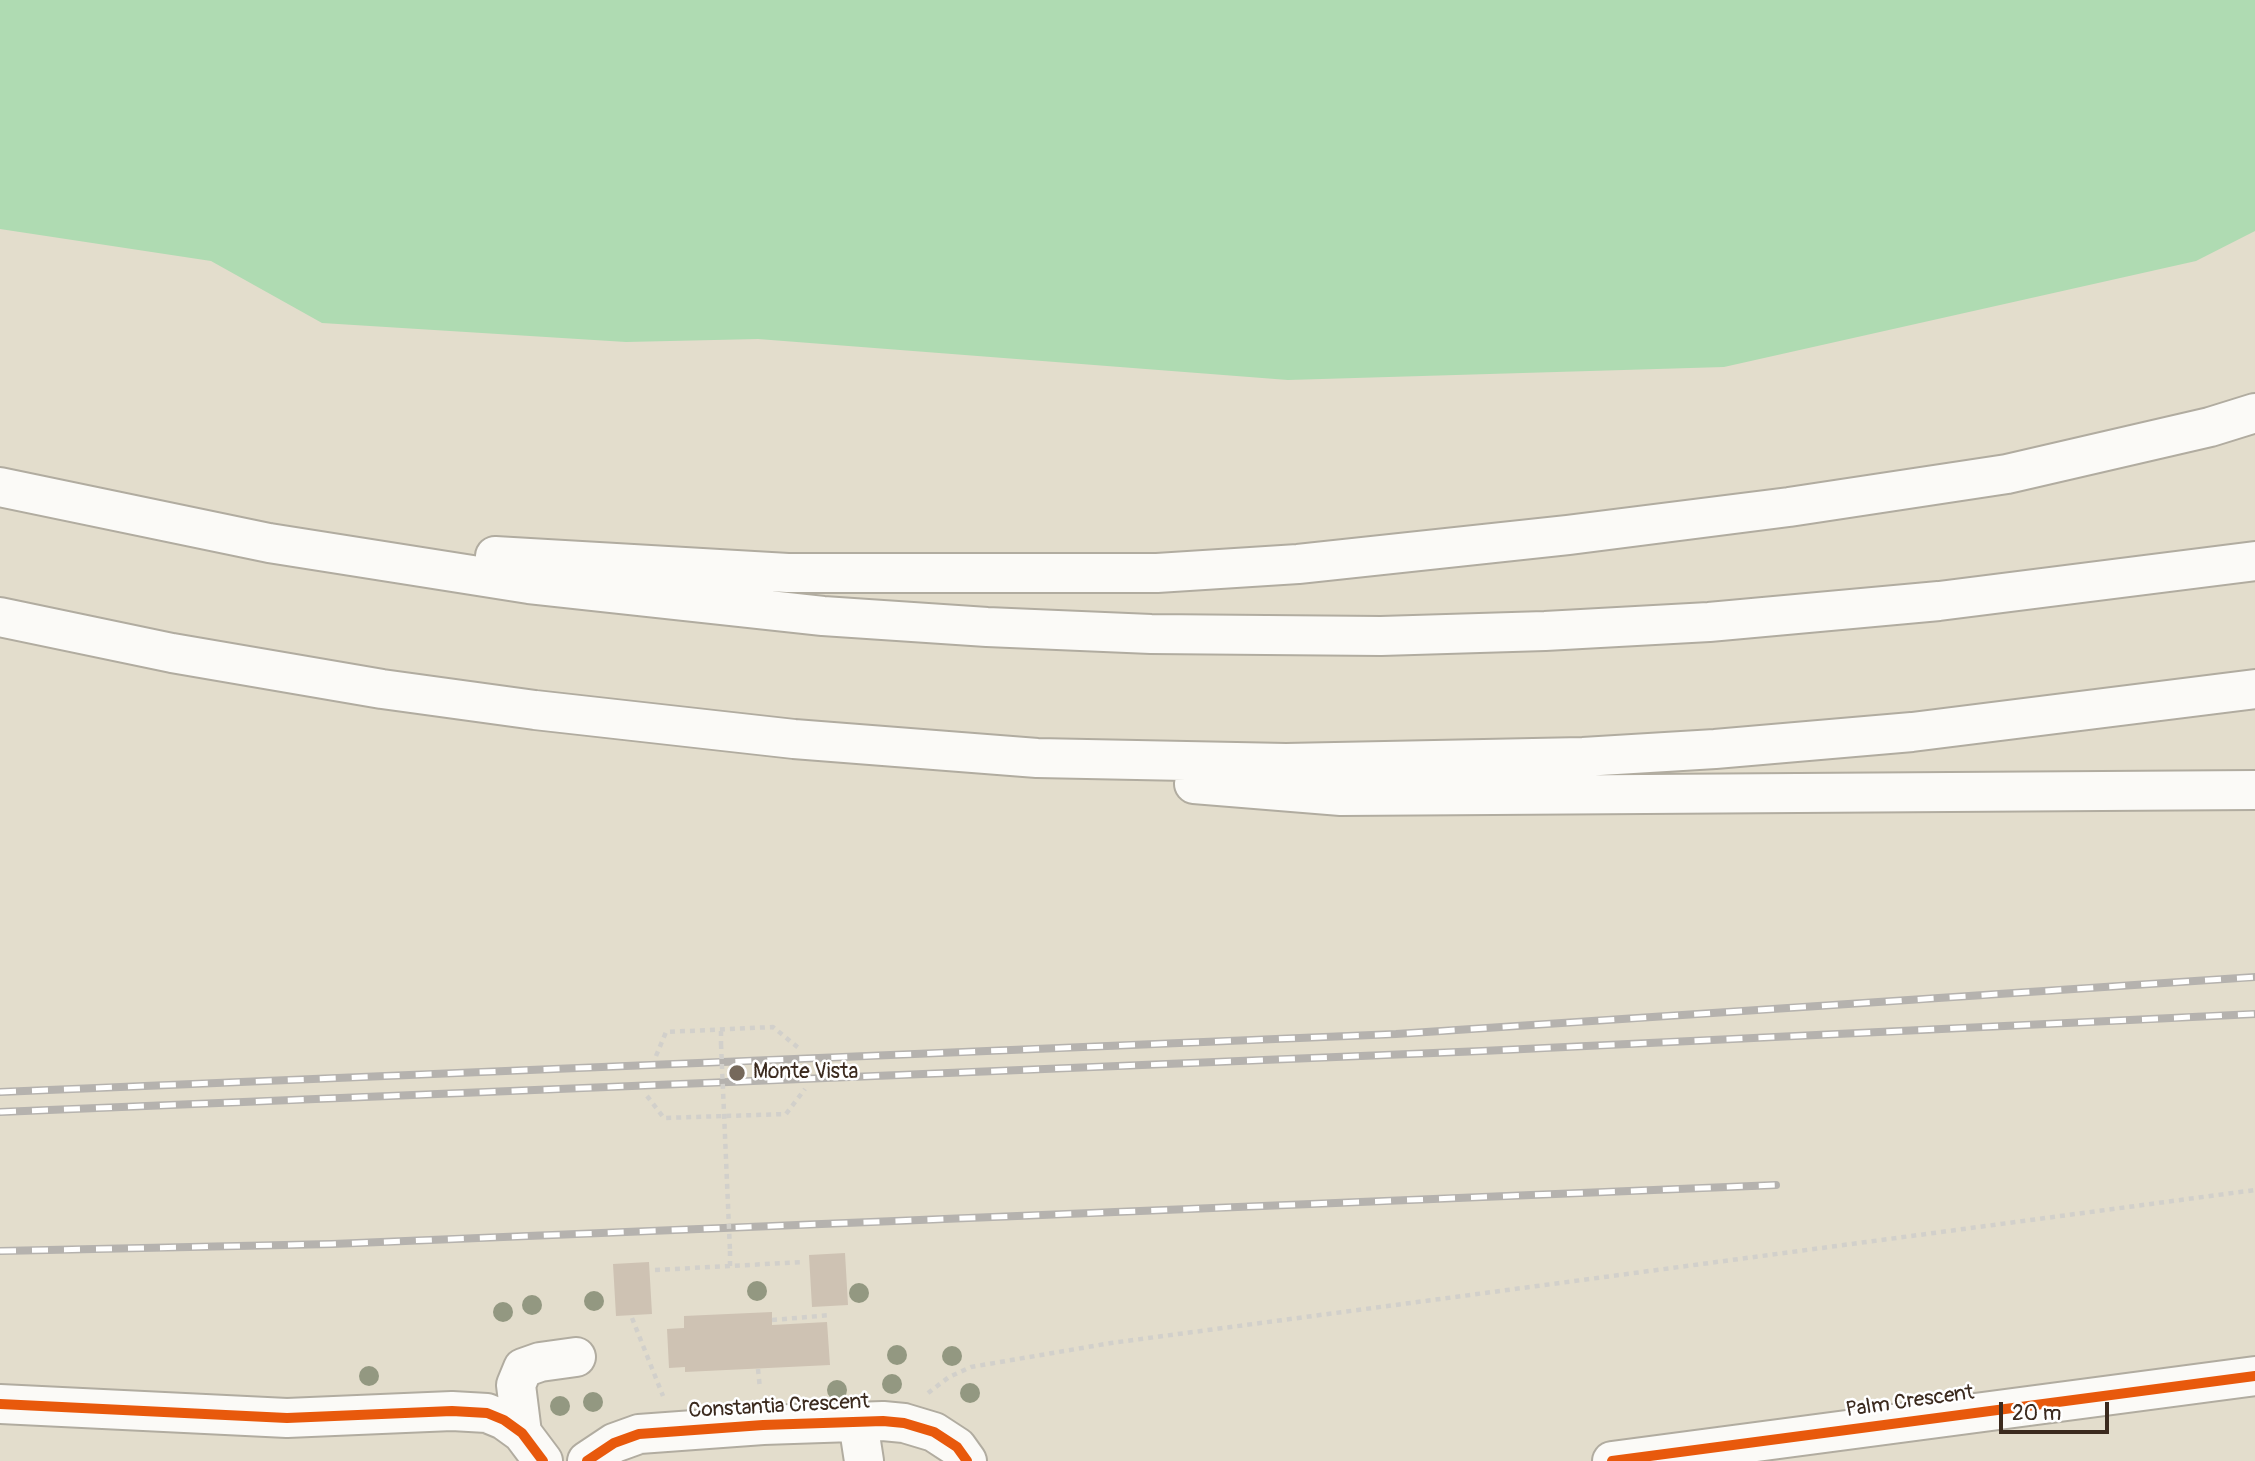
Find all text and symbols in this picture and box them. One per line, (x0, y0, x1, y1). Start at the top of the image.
place label: Monte Vista (753, 1060, 858, 1086)
marker: Monte Vista (727, 1063, 747, 1083)
street label: Palm Crescent (1844, 1381, 1976, 1423)
scale bar (2003, 1388, 2113, 1432)
street label: Constantia Crescent (688, 1390, 870, 1424)
text: 20 m (2012, 1400, 2061, 1427)

